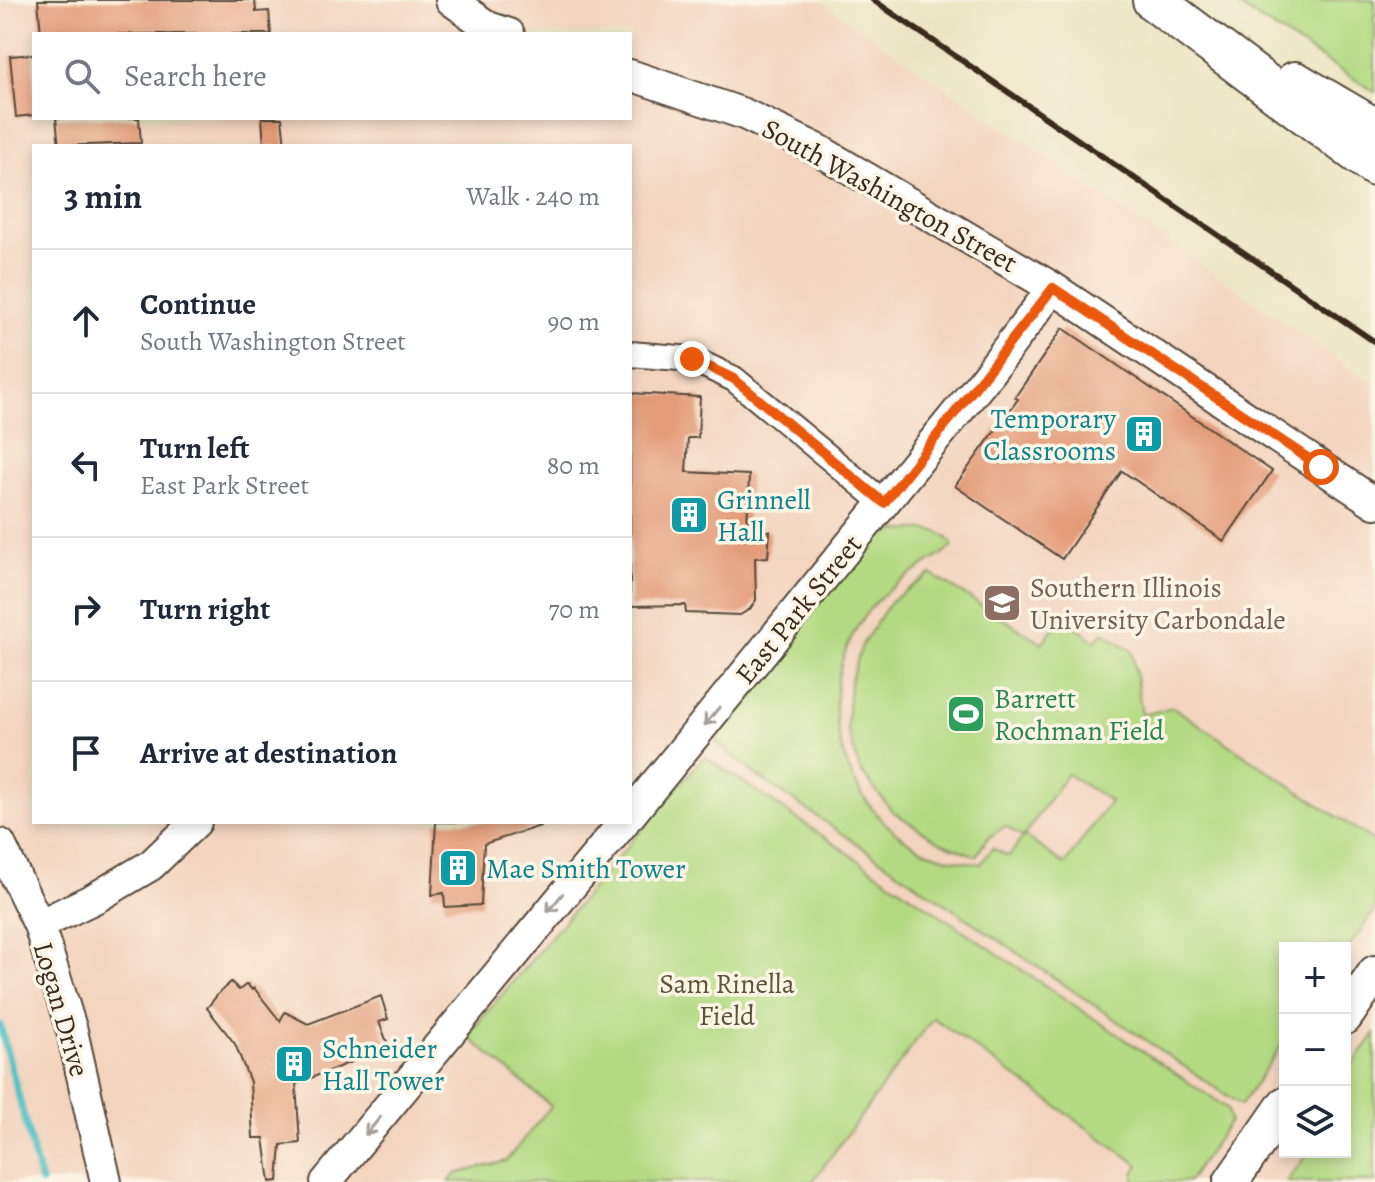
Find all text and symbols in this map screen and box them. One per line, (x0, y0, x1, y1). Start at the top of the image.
search box (32, 32, 632, 120)
icon: search (60, 54, 104, 98)
text: Search here (124, 56, 267, 96)
street label: South Washington Street (755, 110, 1024, 282)
text: 3 min (64, 173, 142, 220)
text: Walk · 240 m (466, 179, 600, 214)
text: Continue (140, 284, 256, 324)
icon: ahead (64, 299, 108, 343)
text: 90 m (548, 304, 600, 339)
text: South Washington Street (140, 324, 406, 359)
route end (674, 341, 710, 377)
place label: Temporary Classrooms (983, 400, 1117, 470)
building icon: Temporary Classrooms (1123, 413, 1165, 455)
text: Turn left (140, 428, 249, 468)
icon: left (64, 443, 108, 487)
text: 80 m (547, 448, 600, 483)
route start (1303, 449, 1339, 485)
text: East Park Street (140, 468, 309, 503)
place label: Grinnell Hall (717, 481, 811, 551)
building icon: Grinnell Hall (668, 494, 710, 536)
street label: East Park Street (727, 527, 871, 692)
place label: Southern Illinois University Carbondale (1030, 569, 1286, 639)
school or university icon: Southern Illinois University Carbondale (981, 582, 1023, 624)
icon: right (64, 587, 108, 631)
text: Turn right (140, 589, 270, 629)
text: 70 m (548, 592, 600, 627)
place label: Barrett Rochman Field (994, 680, 1165, 750)
sports icon: Barrett Rochman Field (945, 693, 987, 735)
one-way arrow (703, 705, 721, 725)
icon: arrive (64, 731, 108, 775)
text: Arrive at destination (140, 733, 397, 773)
building icon: Mae Smith Tower (437, 847, 479, 889)
place label: Mae Smith Tower (486, 850, 686, 888)
one-way arrow (546, 892, 564, 913)
street label: Logan Drive (24, 937, 98, 1081)
map controls (1279, 942, 1351, 1158)
button: + (1279, 942, 1351, 1014)
park label: Sam Rinella Field (659, 965, 795, 1035)
button: − (1279, 1014, 1351, 1086)
place label: Schneider Hall Tower (322, 1030, 445, 1100)
building icon: Schneider Hall Tower (273, 1043, 315, 1085)
button: layers (1279, 1086, 1351, 1158)
one-way arrow (364, 1115, 382, 1135)

